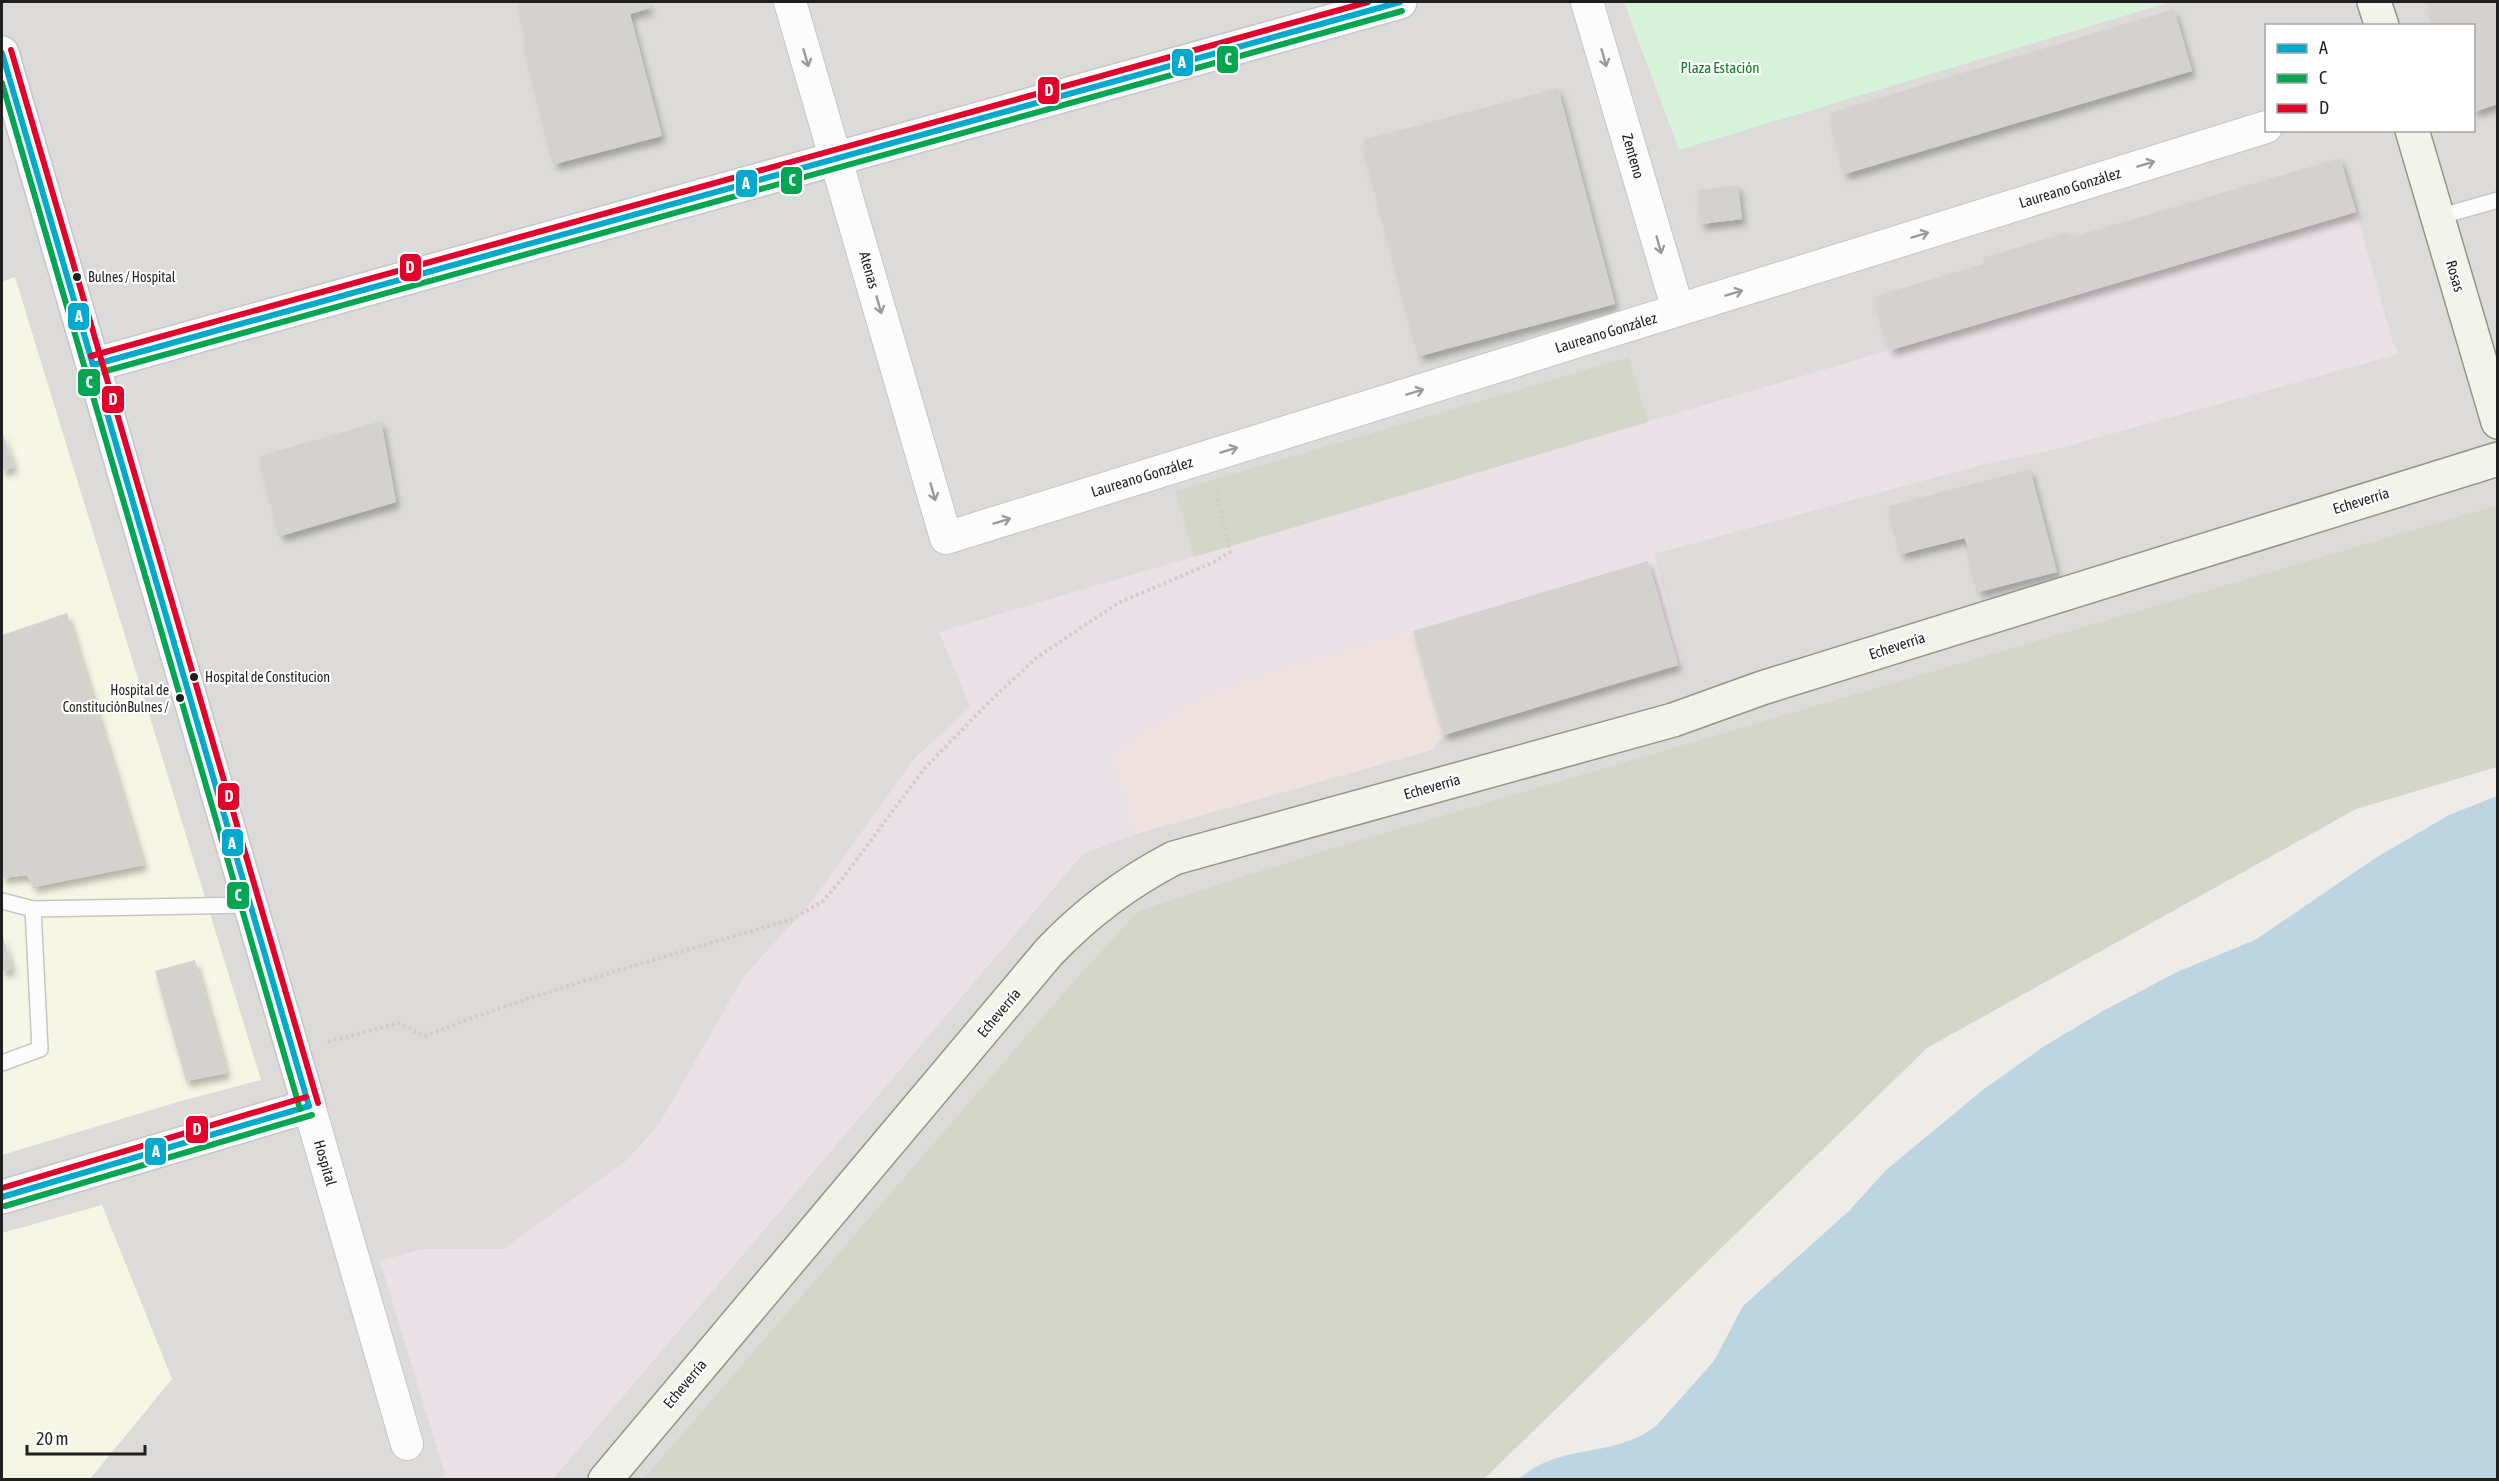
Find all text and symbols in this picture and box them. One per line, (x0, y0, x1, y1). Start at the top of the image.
legend (2265, 24, 2475, 132)
text: A (2319, 37, 2328, 58)
line badge: C (1216, 45, 1239, 74)
one-way arrow (801, 48, 812, 67)
line badge: A (1171, 48, 1194, 77)
one-way arrow (1599, 48, 1610, 67)
text: C (1224, 50, 1232, 68)
text: A (1177, 53, 1186, 71)
park label: Plaza Estación (1680, 59, 1760, 76)
text: C (2319, 67, 2327, 88)
line badge: D (1037, 76, 1060, 105)
text: D (1045, 81, 1054, 99)
text: D (2319, 97, 2329, 118)
street label: Zenteno (1619, 131, 1648, 180)
one-way arrow (2136, 158, 2155, 169)
street label: Laureano González (2017, 164, 2123, 211)
line badge: C (780, 166, 803, 195)
line badge: A (735, 169, 758, 198)
text: C (788, 171, 796, 189)
text: A (741, 174, 750, 192)
one-way arrow (1910, 229, 1929, 240)
one-way arrow (1654, 235, 1665, 254)
street label: Atenas (856, 249, 883, 290)
line badge: D (399, 253, 422, 282)
text: D (406, 258, 415, 276)
street label: Rosas (2443, 258, 2468, 294)
place label: Bulnes / Hospital (88, 269, 176, 285)
marker: Bulnes / Hospital (71, 271, 83, 283)
one-way arrow (1724, 287, 1743, 298)
one-way arrow (874, 295, 885, 314)
line badge: A (67, 302, 90, 331)
text: A (74, 307, 83, 325)
street label: Laureano González (1553, 309, 1659, 356)
line badge: C (77, 368, 101, 397)
text: C (85, 373, 93, 391)
line badge: D (101, 385, 125, 414)
one-way arrow (1405, 386, 1424, 397)
text: D (109, 390, 118, 408)
one-way arrow (1219, 444, 1238, 455)
street label: Laureano González (1089, 453, 1195, 500)
one-way arrow (928, 483, 939, 502)
street label: Echeverría (2331, 484, 2391, 517)
one-way arrow (992, 515, 1011, 526)
street label: Echeverría (1867, 628, 1927, 663)
place label: Hospital de Constitucion (205, 669, 330, 685)
marker: Hospital de Constitucion (188, 671, 200, 683)
place label: Hospital de ConstituciónBulnes / (63, 682, 169, 715)
marker: Hospital de ConstituciónBulnes / (174, 692, 186, 704)
street label: Echeverría (1402, 770, 1462, 803)
line badge: D (217, 782, 240, 811)
text: D (225, 787, 234, 805)
line badge: A (221, 828, 244, 857)
text: A (227, 834, 236, 852)
line badge: C (226, 881, 250, 910)
text: C (234, 886, 242, 904)
street label: Echeverría (973, 985, 1024, 1040)
line badge: D (185, 1115, 209, 1144)
text: D (193, 1120, 202, 1138)
line badge: A (144, 1137, 167, 1166)
street label: Hospital (311, 1138, 340, 1188)
text: A (151, 1142, 160, 1160)
street label: Echeverría (659, 1356, 710, 1411)
scale bar (27, 1418, 146, 1456)
text: 20 m (36, 1428, 68, 1449)

